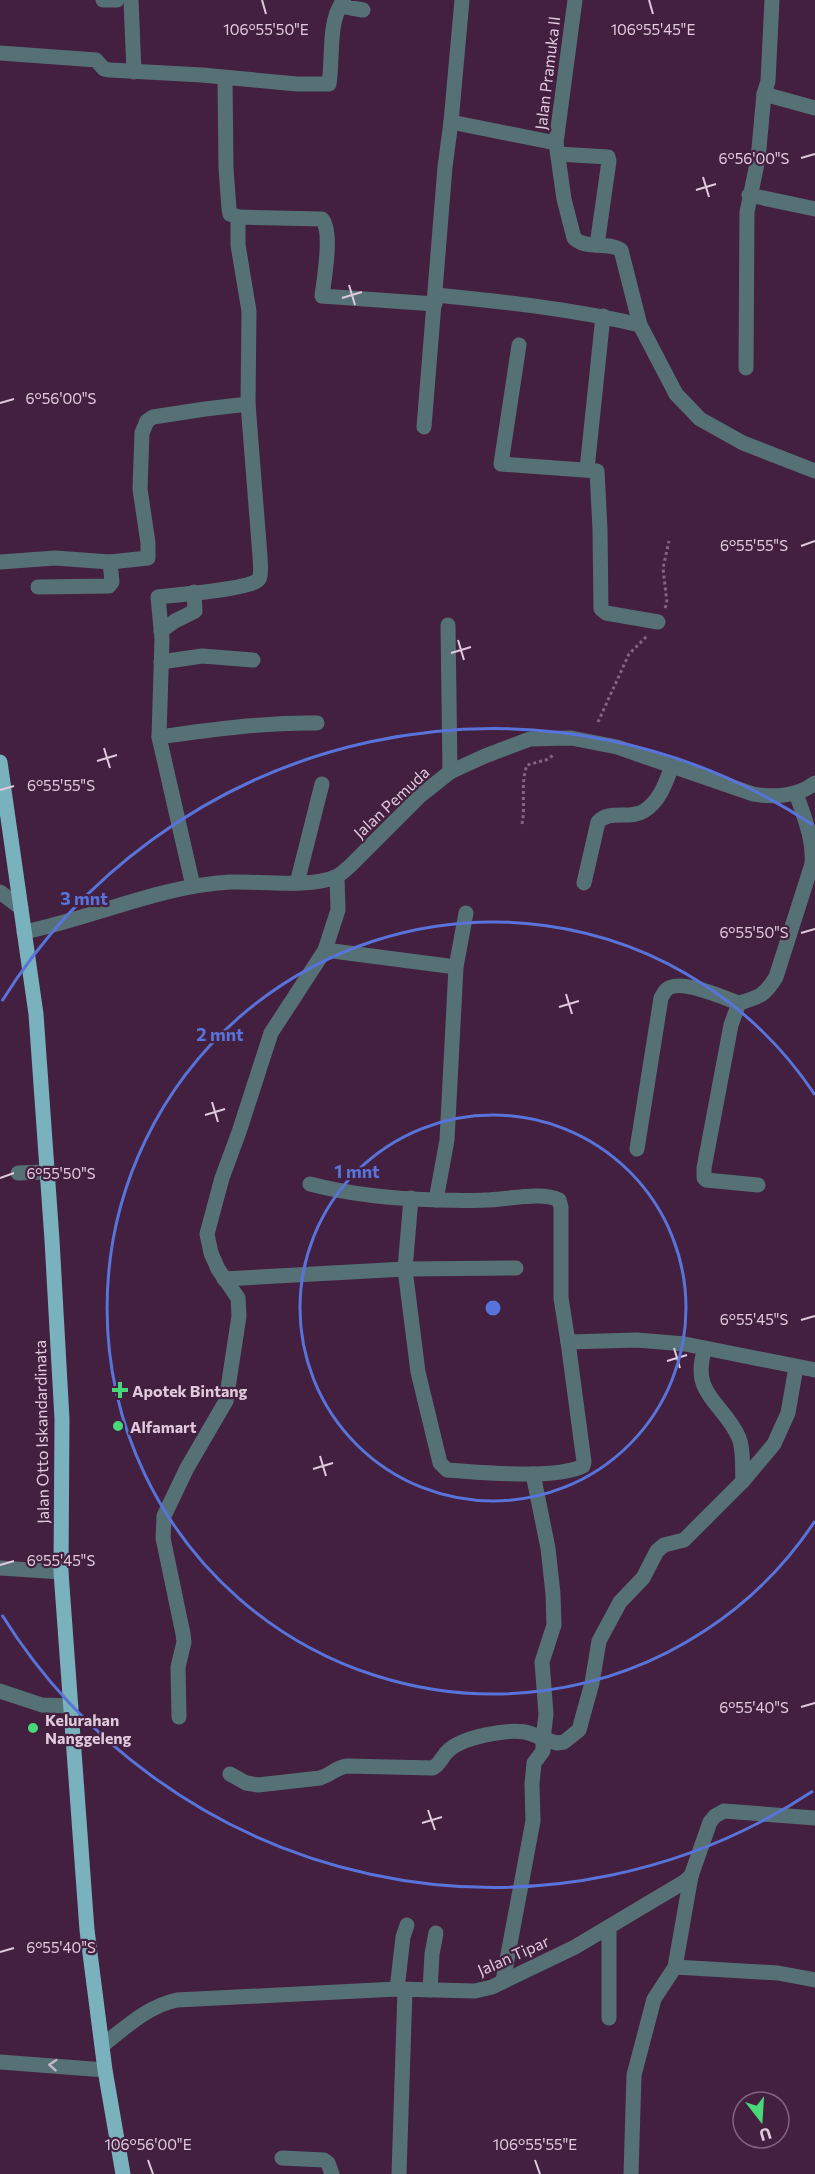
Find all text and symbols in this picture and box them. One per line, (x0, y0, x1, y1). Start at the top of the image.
street label: Jalan Pramuka II (531, 15, 563, 131)
text: 106°55'50"E (223, 20, 309, 38)
text: 106°55'45"E (611, 20, 695, 38)
text: 6°56'00"S (719, 149, 790, 167)
text: 6°56'00"S (26, 389, 97, 407)
text: 6°55'55"S (720, 536, 788, 554)
street label: Jalan Pemuda (349, 762, 433, 842)
text: 6°55'55"S (27, 776, 95, 794)
text: 3 mnt (60, 887, 108, 909)
text: 6°55'50"S (719, 923, 789, 941)
text: 2 mnt (196, 1023, 244, 1045)
text: 1 mnt (334, 1160, 380, 1182)
text: 6°55'50"S (26, 1164, 96, 1182)
centre of rings (483, 1298, 503, 1318)
text: 6°55'45"S (720, 1310, 788, 1328)
street label: Jalan Otto Iskandardinata (30, 1340, 52, 1524)
place label: Apotek Bintang (132, 1381, 248, 1400)
marker: Apotek Bintang (113, 1383, 127, 1397)
place label: Alfamart (130, 1417, 197, 1436)
marker: Alfamart (111, 1419, 125, 1433)
text: 6°55'45"S (27, 1551, 95, 1569)
text: 6°55'40"S (719, 1698, 789, 1716)
place label: Kelurahan Nanggeleng (45, 1710, 132, 1747)
marker: Kelurahan Nanggeleng (26, 1721, 40, 1735)
street label: Jalan Tipar (474, 1931, 552, 1979)
text: 6°55'40"S (26, 1938, 96, 1956)
one-way arrow (48, 2059, 57, 2072)
north arrow (731, 2090, 791, 2150)
text: U (757, 2124, 774, 2146)
text: 106°56'00"E (104, 2135, 192, 2153)
text: 106°55'55"E (493, 2135, 577, 2153)

